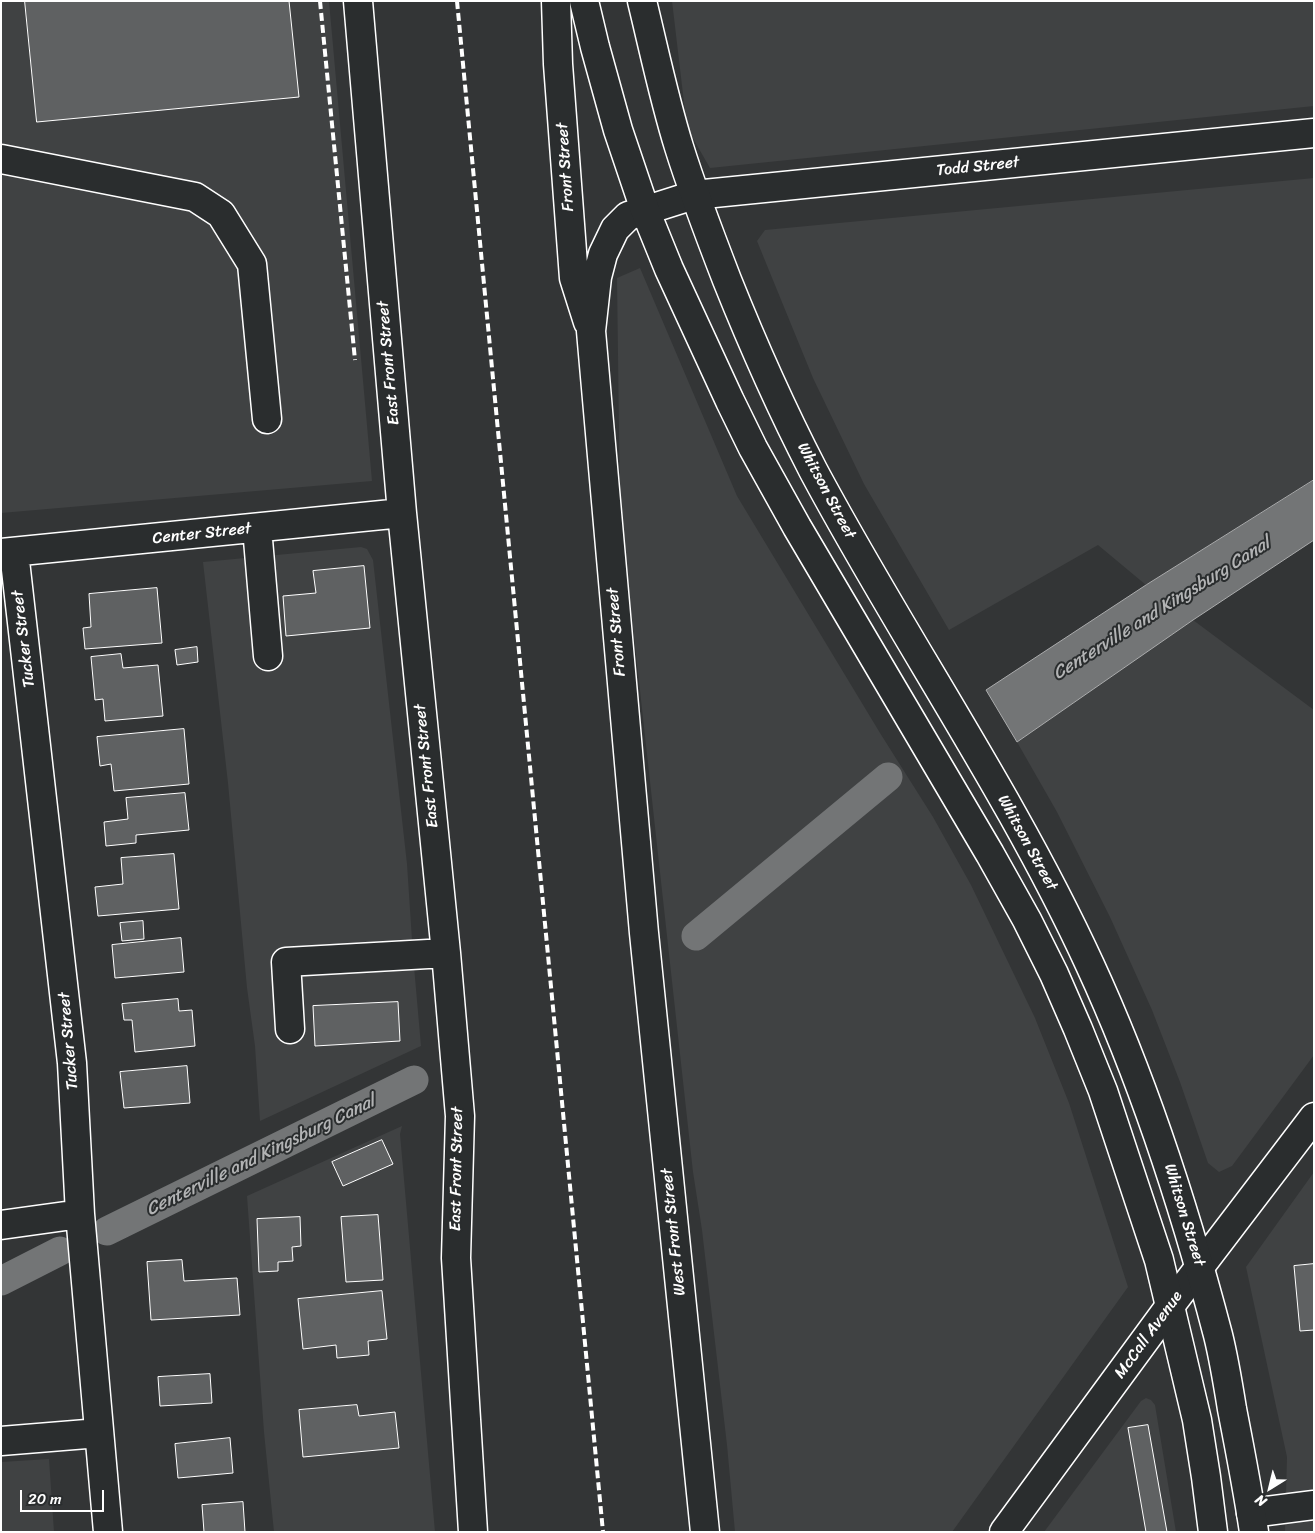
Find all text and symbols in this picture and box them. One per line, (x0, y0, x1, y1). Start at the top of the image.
street label: Front Street (553, 122, 579, 212)
street label: Todd Street (936, 153, 1020, 181)
street label: East Front Street (374, 300, 404, 426)
street label: Whitson Street (793, 440, 859, 542)
street label: Center Street (152, 519, 252, 549)
water label: Centerville and Kingsburg Canal (1049, 533, 1275, 685)
street label: Front Street (604, 587, 630, 677)
street label: Tucker Street (9, 589, 39, 689)
street label: East Front Street (411, 703, 443, 829)
street label: Whitson Street (993, 792, 1061, 894)
street label: Tucker Street (55, 991, 83, 1091)
water label: Centerville and Kingsburg Canal (143, 1091, 379, 1221)
street label: East Front Street (446, 1107, 468, 1231)
street label: Whitson Street (1159, 1161, 1209, 1269)
street label: West Front Street (658, 1167, 690, 1297)
street label: McCall Avenue (1111, 1288, 1187, 1382)
north arrow (1245, 1463, 1295, 1513)
scale bar (22, 1480, 106, 1512)
text: 20 m (28, 1486, 62, 1512)
text: N (1250, 1488, 1272, 1514)

